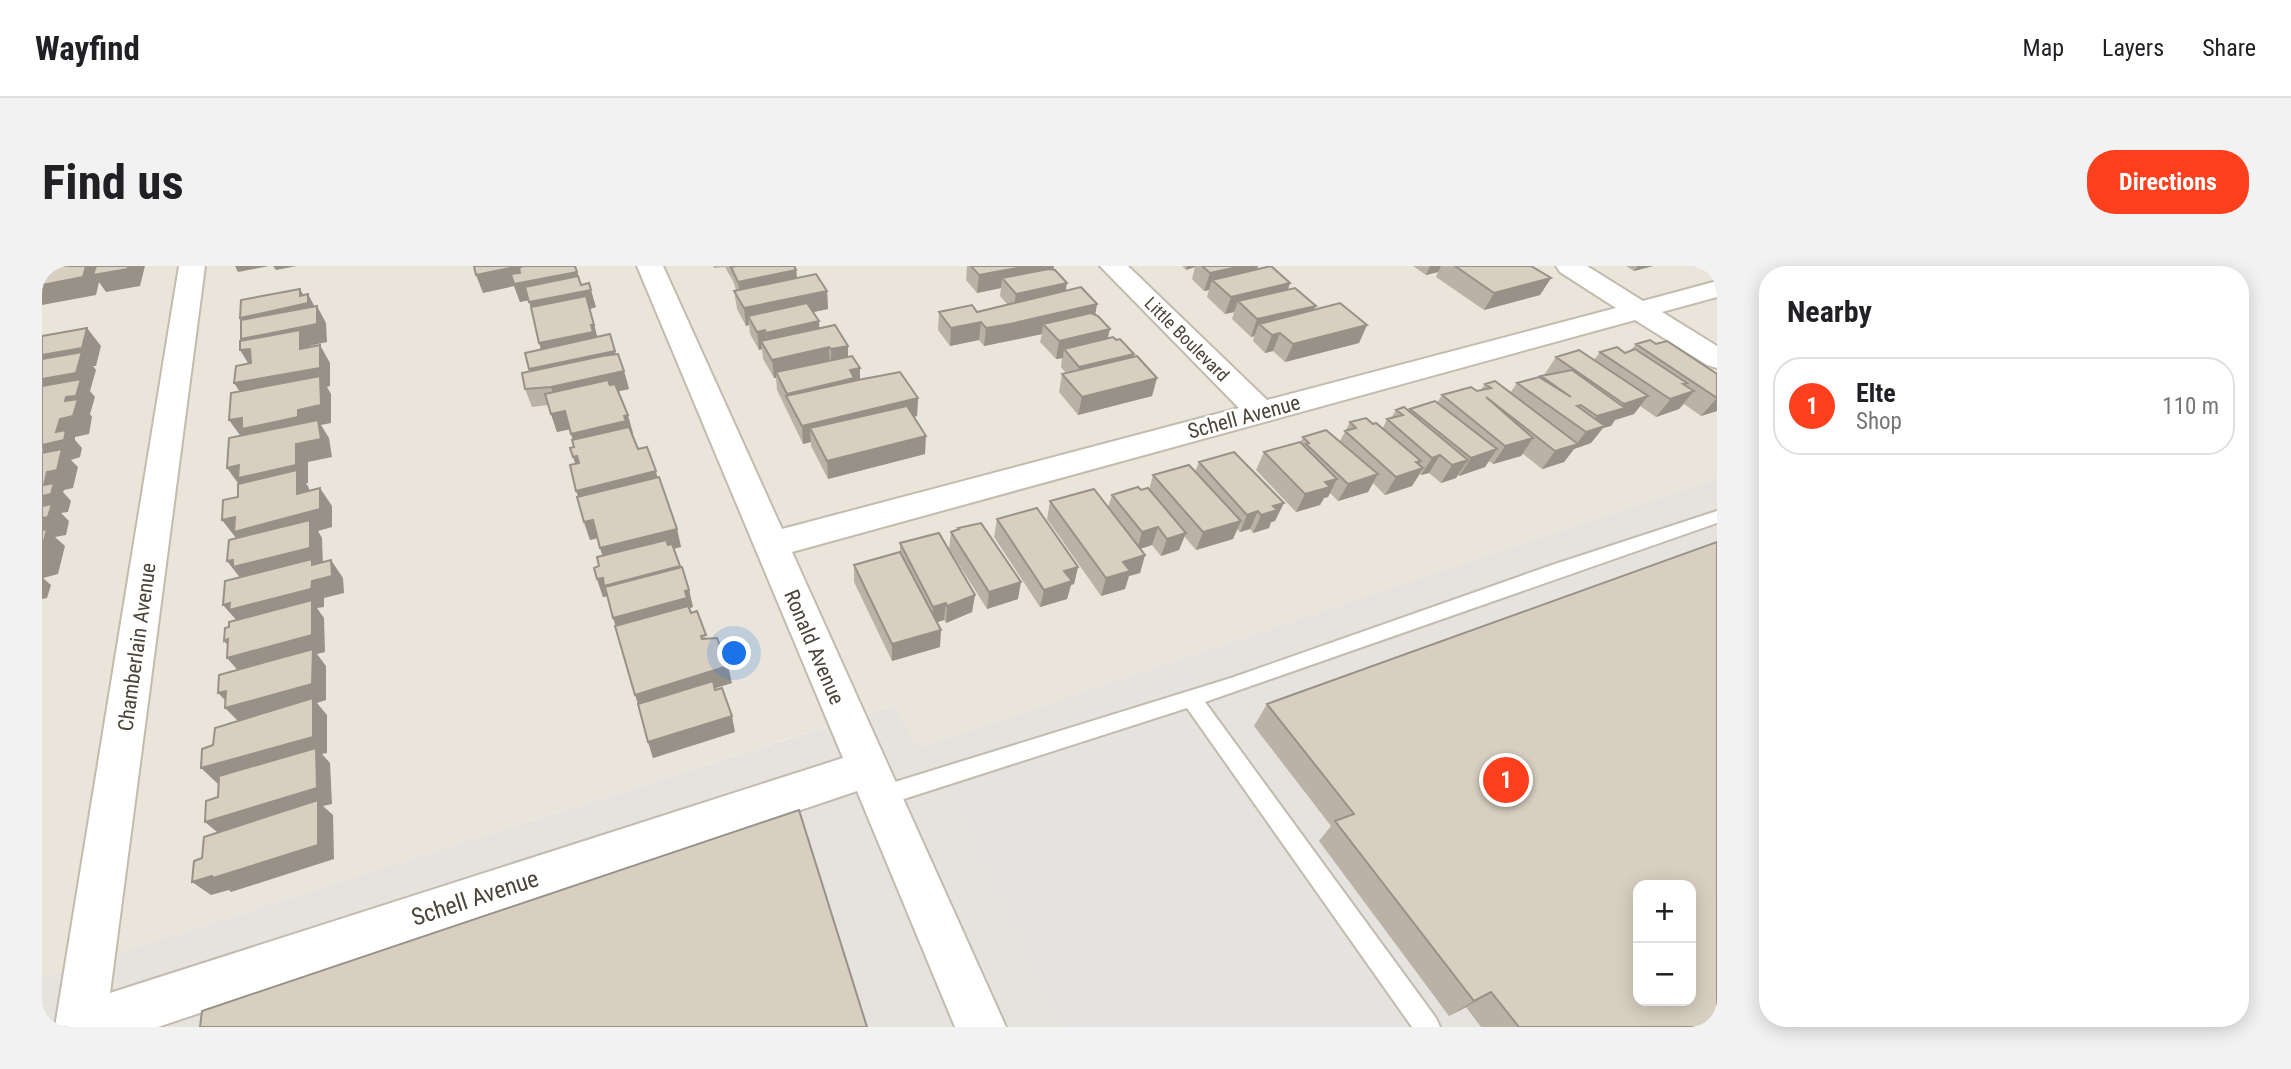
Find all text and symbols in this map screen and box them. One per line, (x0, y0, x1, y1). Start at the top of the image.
text: Wayfind (35, 29, 140, 68)
text: Map (2023, 34, 2064, 62)
text: Layers (2102, 34, 2164, 62)
text: Share (2202, 34, 2256, 62)
button: Directions (2087, 150, 2249, 214)
text: Find us (42, 154, 184, 211)
street label: Little Boulevard (1141, 293, 1233, 385)
text: Nearby (1787, 294, 1872, 329)
text: Elte (1856, 378, 1896, 408)
street label: Schell Avenue (1185, 390, 1303, 444)
text: 1 (1806, 393, 1818, 420)
text: 110 m (2162, 393, 2219, 420)
text: Shop (1856, 408, 1902, 435)
street label: Chamberlain Avenue (113, 561, 161, 733)
street label: Ronald Avenue (779, 586, 849, 708)
your location (717, 636, 751, 670)
pin: 1 (1483, 754, 1529, 806)
street label: Schell Avenue (408, 864, 542, 932)
map controls (1633, 880, 1696, 1006)
button: + (1633, 880, 1696, 943)
button: − (1633, 943, 1696, 1006)

